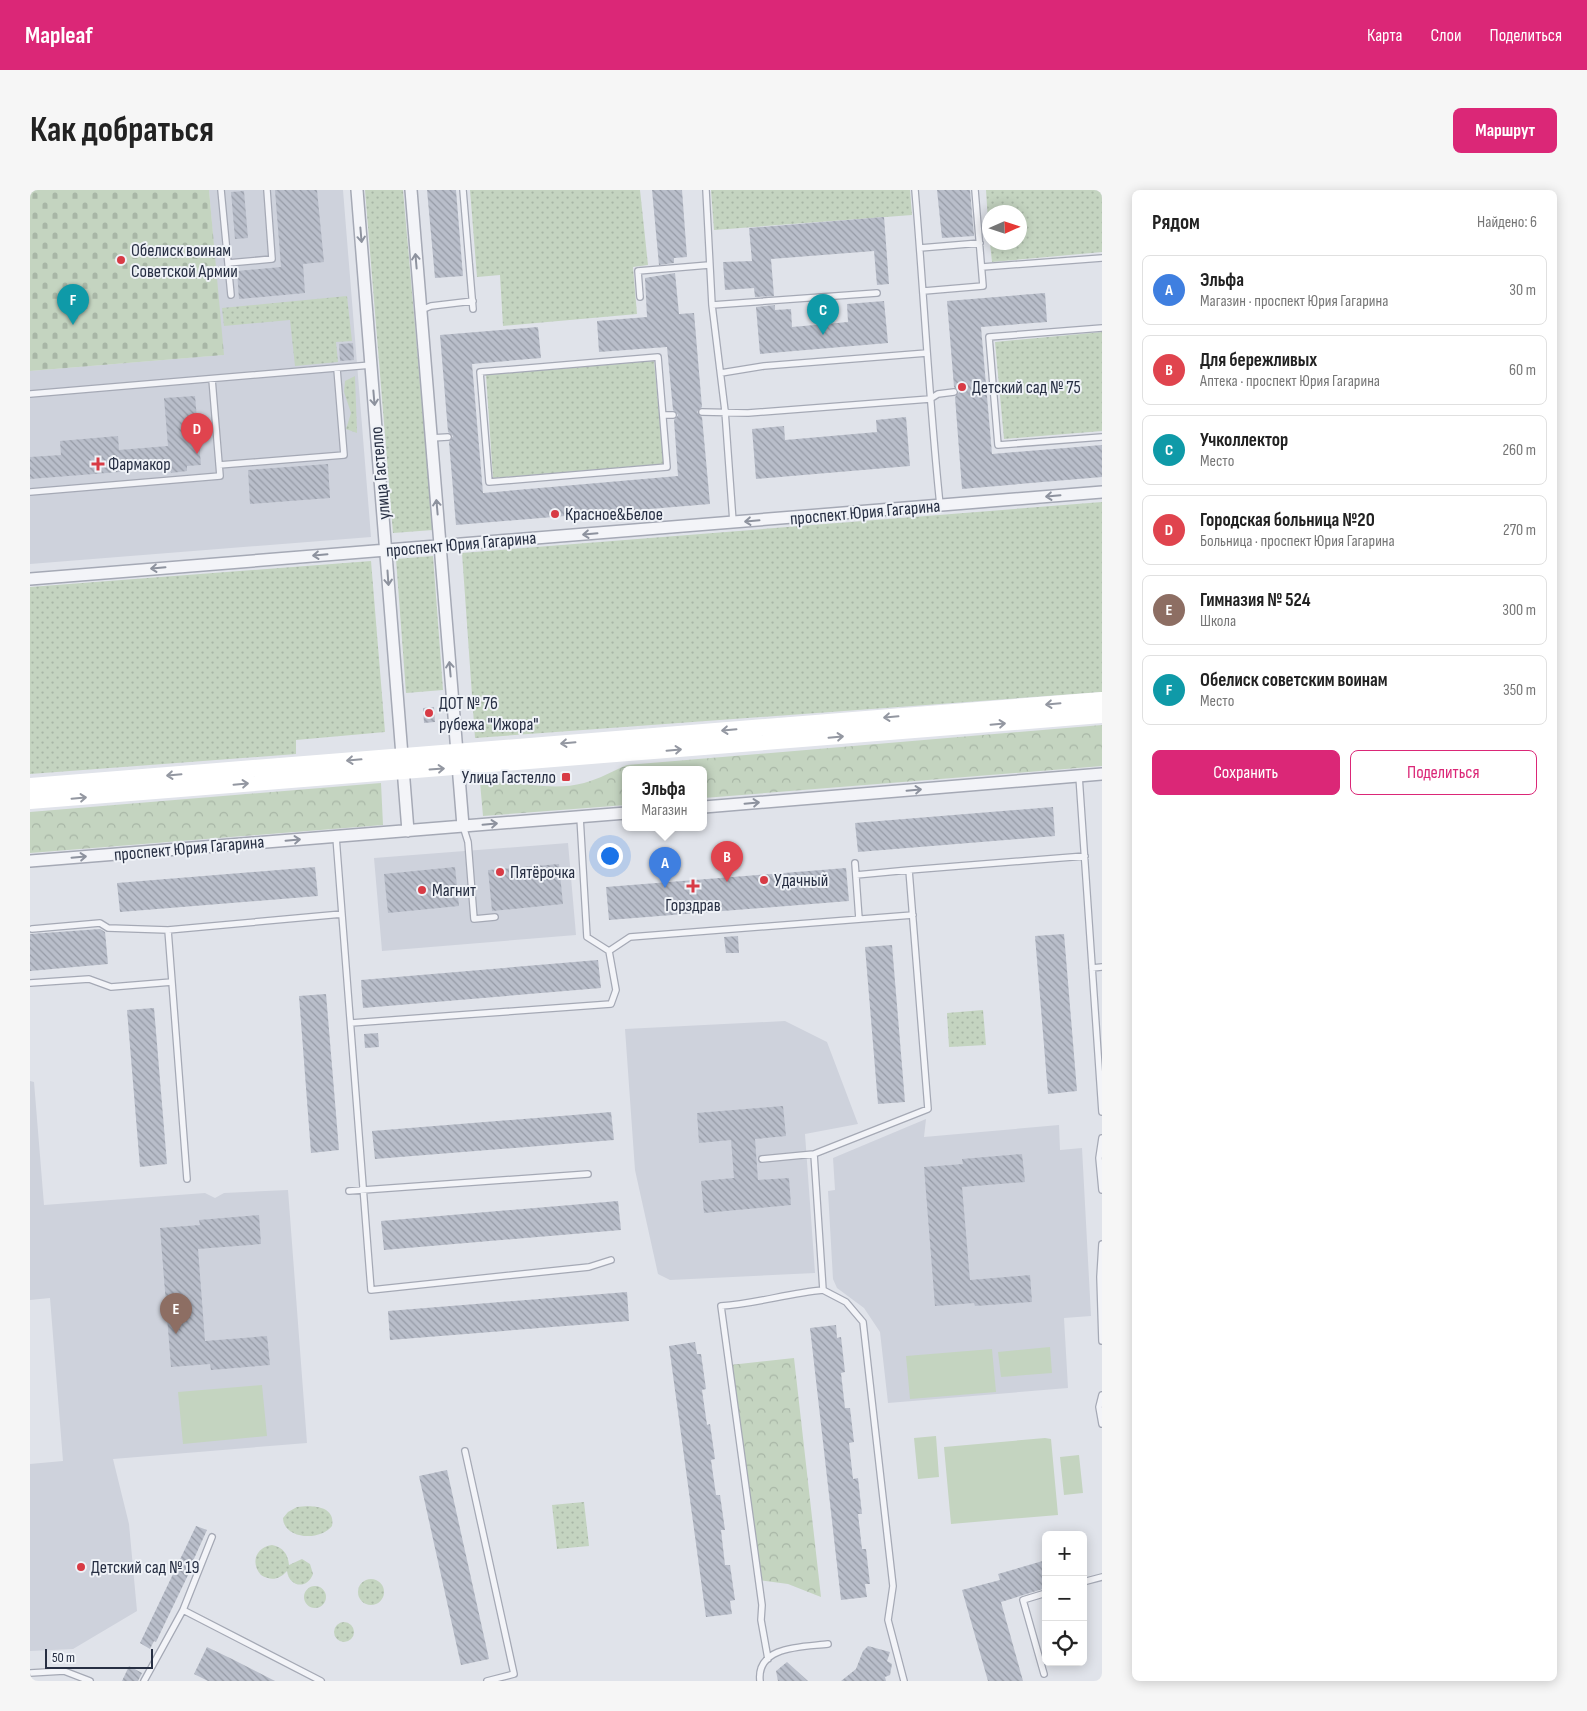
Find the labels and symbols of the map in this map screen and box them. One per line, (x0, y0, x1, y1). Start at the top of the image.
north arrow (982, 205, 1027, 250)
one-way arrow (356, 227, 365, 243)
place label: Обелиск воинам Советской Армии (131, 240, 238, 282)
marker: Обелиск воинам Советской Армии (115, 254, 127, 266)
one-way arrow (412, 254, 421, 270)
pin: F (57, 284, 89, 325)
pin: C (807, 294, 839, 335)
place label: Детский сад № 75 (972, 377, 1081, 398)
marker: Детский сад № 75 (956, 381, 968, 393)
one-way arrow (369, 390, 378, 406)
pin: D (181, 413, 213, 454)
street label: улица Гастелло (366, 426, 395, 520)
place label: Фармакор (108, 454, 171, 475)
marker: Фармакор (92, 458, 104, 470)
one-way arrow (1046, 492, 1062, 501)
street label: проспект Юрия Гагарина (789, 495, 941, 530)
one-way arrow (432, 499, 441, 515)
place label: Красное&Белое (565, 504, 663, 525)
marker: Красное&Белое (549, 508, 561, 520)
one-way arrow (744, 516, 760, 525)
street label: проспект Юрия Гагарина (385, 527, 537, 562)
one-way arrow (582, 529, 598, 538)
one-way arrow (312, 551, 328, 560)
one-way arrow (150, 564, 166, 573)
one-way arrow (383, 569, 393, 585)
one-way arrow (445, 661, 455, 677)
place label: ДОТ № 76 рубежа "Ижора" (439, 693, 539, 735)
one-way arrow (1046, 699, 1062, 708)
marker: ДОТ № 76 рубежа "Ижора" (423, 707, 435, 719)
one-way arrow (884, 712, 900, 722)
one-way arrow (990, 719, 1006, 728)
one-way arrow (722, 725, 738, 735)
one-way arrow (828, 732, 844, 741)
one-way arrow (560, 739, 576, 748)
one-way arrow (666, 745, 682, 755)
one-way arrow (346, 756, 362, 765)
one-way arrow (429, 764, 445, 773)
place label: Улица Гастелло (462, 767, 556, 788)
one-way arrow (167, 770, 183, 779)
marker: Улица Гастелло (560, 771, 572, 783)
one-way arrow (232, 780, 248, 789)
one-way arrow (906, 785, 922, 794)
one-way arrow (70, 793, 86, 802)
one-way arrow (744, 798, 760, 808)
one-way arrow (481, 819, 497, 829)
street label: проспект Юрия Гагарина (113, 831, 265, 866)
one-way arrow (285, 835, 301, 845)
pin: B (711, 841, 743, 882)
your location (597, 843, 623, 869)
pin: A (649, 847, 681, 888)
one-way arrow (70, 853, 86, 862)
place label: Пятёрочка (510, 862, 575, 883)
marker: Пятёрочка (494, 866, 506, 878)
place label: Удачный (774, 870, 828, 891)
marker: Удачный (758, 874, 770, 886)
place label: Магнит (432, 880, 476, 901)
marker: Горздрав (687, 880, 699, 892)
marker: Магнит (416, 884, 428, 896)
place label: Горздрав (665, 895, 721, 916)
pin: E (160, 1293, 192, 1334)
place label: Детский сад № 19 (91, 1557, 200, 1578)
marker: Детский сад № 19 (75, 1561, 87, 1573)
scale bar (45, 1646, 152, 1669)

